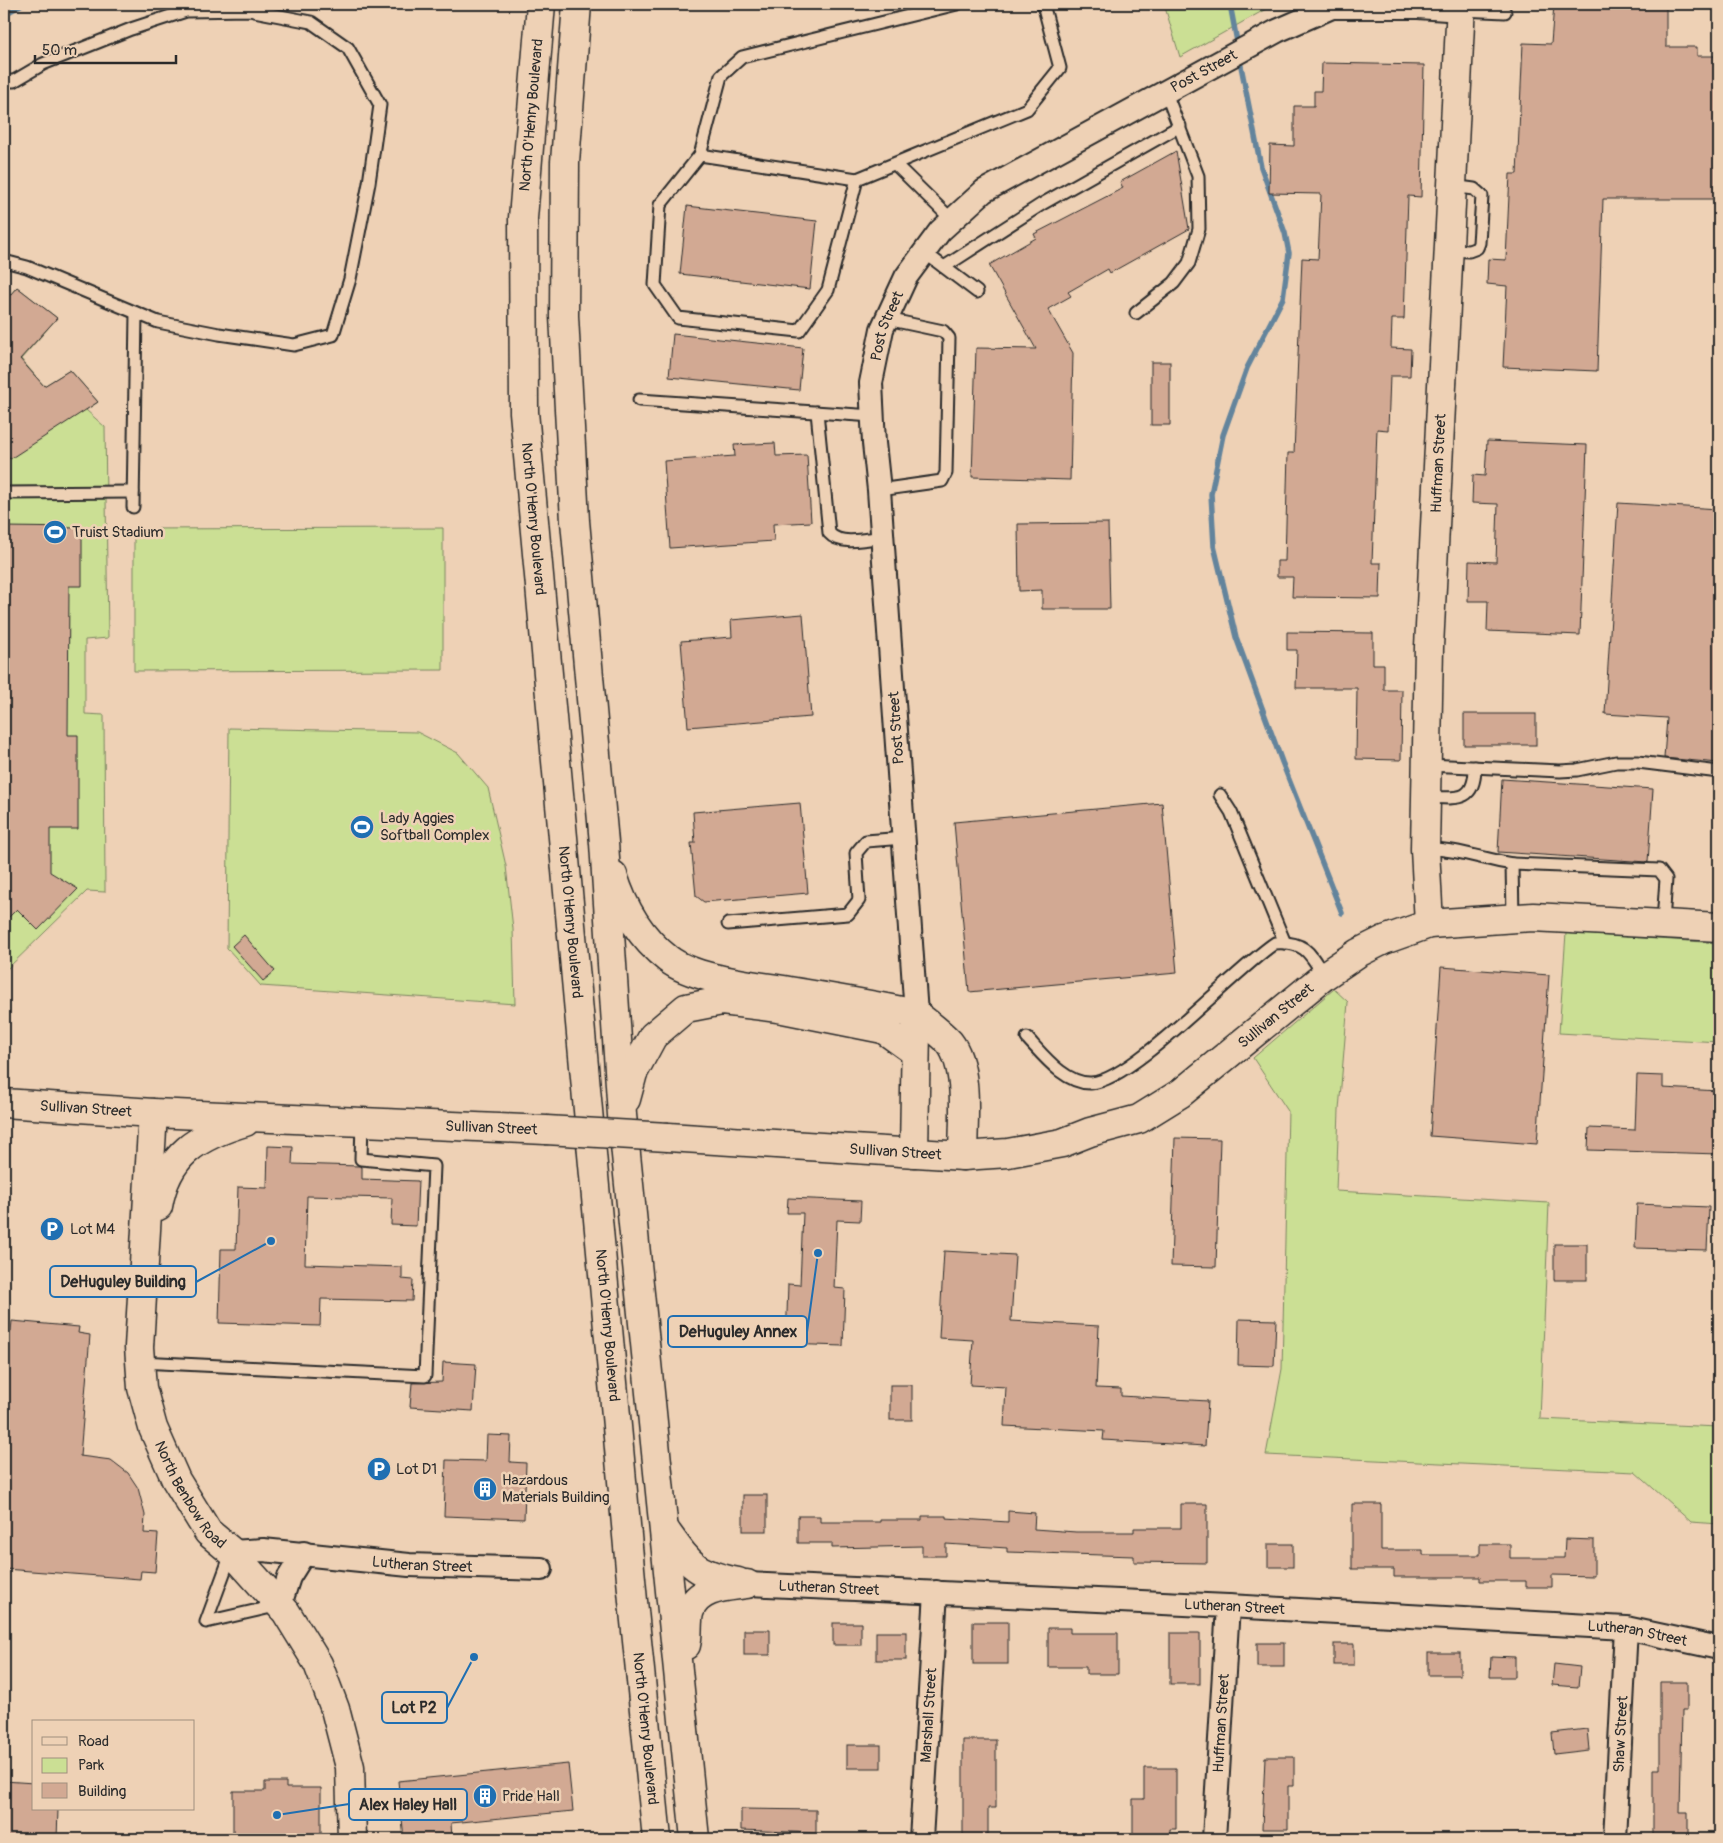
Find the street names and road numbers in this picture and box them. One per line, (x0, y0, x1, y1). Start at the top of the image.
street label: North O'Henry Boulevard (515, 38, 548, 192)
street label: Post Street (1167, 45, 1241, 97)
street label: Post Street (867, 287, 909, 363)
street label: Huffman Street (1427, 412, 1451, 513)
street label: North O'Henry Boulevard (517, 442, 550, 596)
street label: Post Street (884, 690, 909, 765)
street label: North O'Henry Boulevard (554, 845, 587, 999)
street label: Sullivan Street (1234, 979, 1318, 1053)
street label: Sullivan Street (39, 1096, 133, 1122)
street label: Sullivan Street (445, 1117, 539, 1140)
street label: Sullivan Street (849, 1140, 943, 1165)
street label: North O'Henry Boulevard (591, 1248, 624, 1403)
street label: North Benbow Road (150, 1438, 230, 1553)
street label: Lutheran Street (371, 1552, 474, 1577)
street label: Lutheran Street (778, 1576, 881, 1600)
street label: Lutheran Street (1184, 1595, 1286, 1619)
street label: Lutheran Street (1587, 1617, 1690, 1651)
street label: North O'Henry Boulevard (628, 1651, 663, 1806)
street label: Marshall Street (917, 1666, 941, 1763)
street label: Huffman Street (1209, 1672, 1234, 1773)
street label: Shaw Street (1609, 1694, 1633, 1773)

